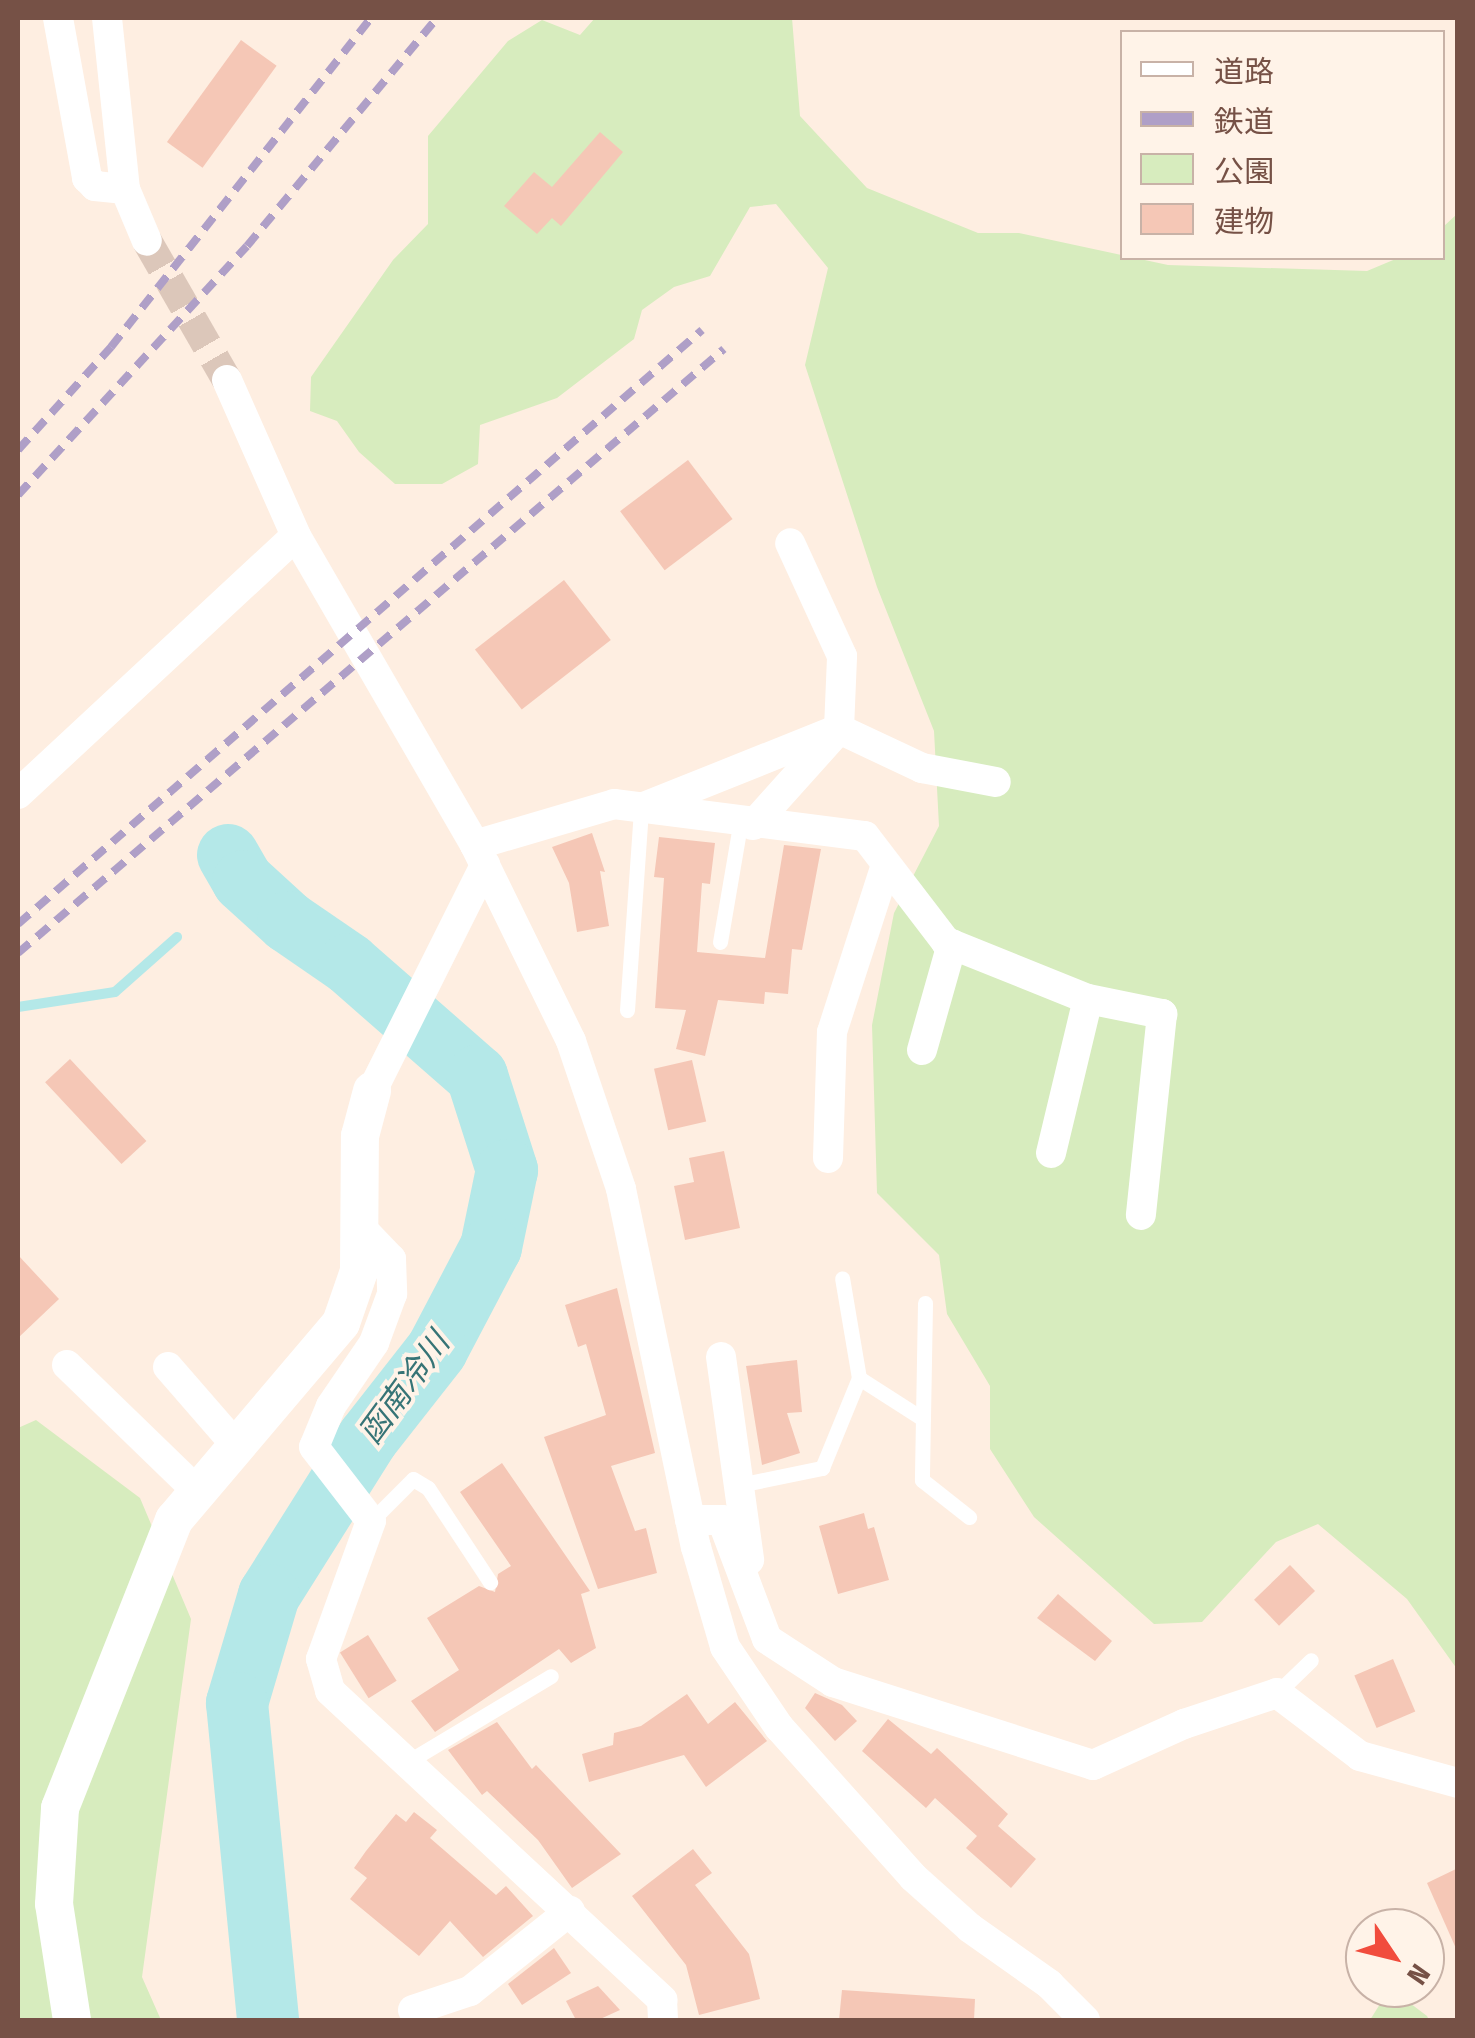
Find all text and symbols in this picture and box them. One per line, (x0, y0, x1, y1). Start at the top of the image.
legend (1120, 30, 1445, 260)
text: 道路 (1214, 54, 1274, 90)
text: 鉄道 (1214, 104, 1274, 140)
text: 公園 (1214, 154, 1274, 190)
text: 建物 (1214, 204, 1274, 240)
water label: 函南冷川 (351, 1325, 457, 1451)
north arrow (1345, 1908, 1445, 2008)
text: N (1400, 1958, 1437, 1991)

